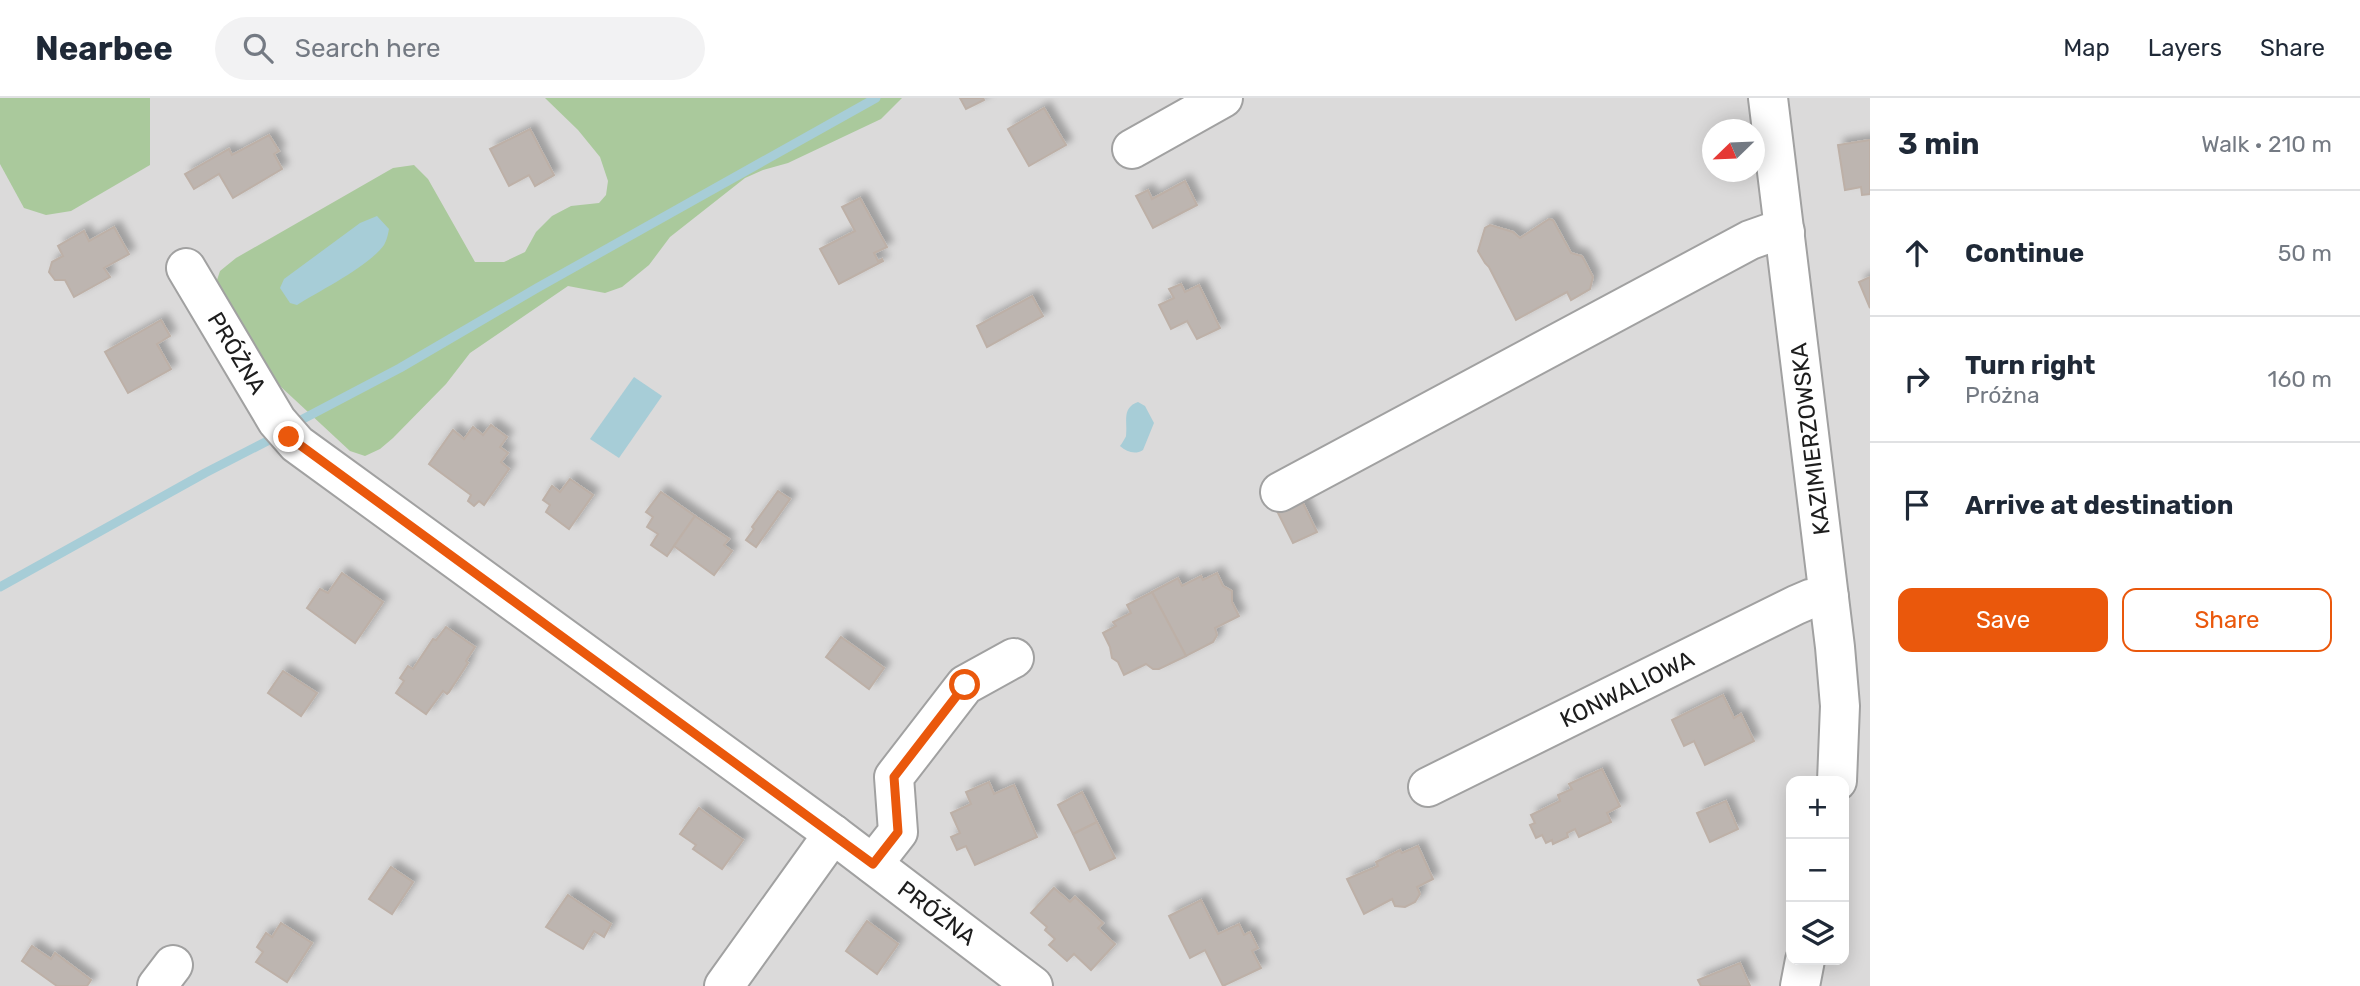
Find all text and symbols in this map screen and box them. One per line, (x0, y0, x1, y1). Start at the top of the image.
search box (215, 17, 705, 80)
text: Nearbee (35, 29, 173, 68)
icon: search (239, 29, 277, 67)
text: Search here (295, 33, 441, 64)
text: Map (2063, 34, 2110, 62)
text: Layers (2148, 34, 2222, 62)
text: Share (2260, 34, 2325, 62)
north arrow (1702, 119, 1765, 182)
text: 3 min (1898, 126, 1980, 162)
text: Walk · 210 m (2201, 130, 2332, 158)
icon: ahead (1898, 234, 1936, 272)
text: Continue (1965, 238, 2084, 269)
text: 50 m (2278, 239, 2332, 267)
street label: PRÓŻNA (202, 307, 272, 399)
street label: KAZIMIERZOWSKA (1784, 341, 1836, 537)
text: Turn right (1965, 350, 2095, 381)
icon: right (1898, 360, 1936, 398)
text: 160 m (2268, 365, 2332, 393)
text: Próżna (1965, 381, 2040, 409)
route end (273, 421, 304, 452)
icon: arrive (1898, 486, 1936, 524)
text: Arrive at destination (1965, 490, 2233, 521)
button: Save (1898, 588, 2108, 652)
button: Share (2122, 588, 2332, 652)
street label: KONWALIOWA (1555, 645, 1699, 733)
route start (949, 669, 980, 700)
map controls (1786, 776, 1849, 965)
button: + (1786, 776, 1849, 839)
button: − (1786, 839, 1849, 902)
street label: PRÓŻNA (892, 875, 982, 951)
button: layers (1786, 902, 1849, 965)

